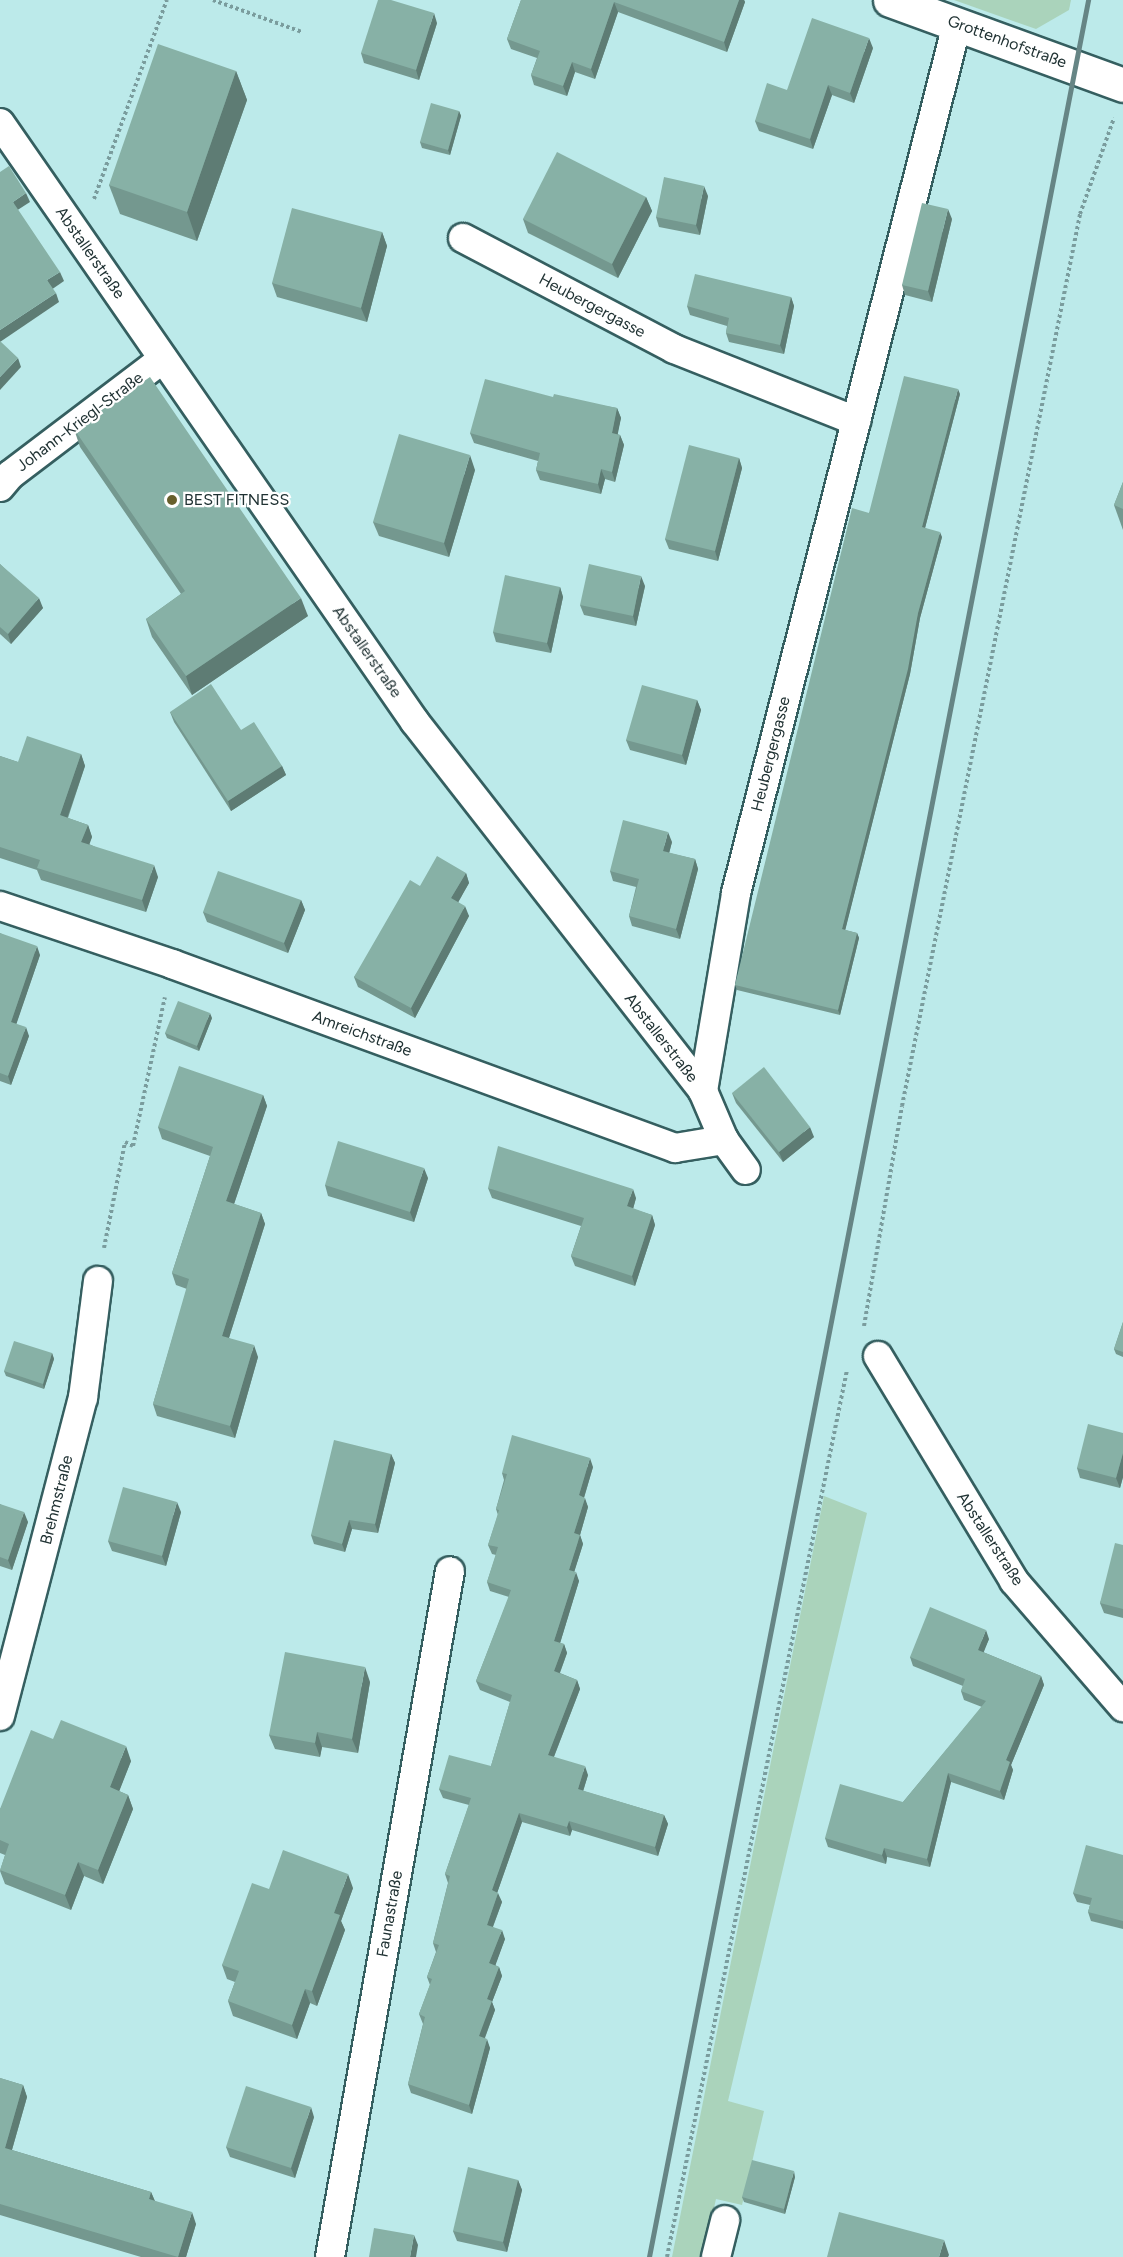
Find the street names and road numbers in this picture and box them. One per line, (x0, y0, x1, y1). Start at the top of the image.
street label: Grottenhofstraße (945, 12, 1069, 72)
street label: Abstallerstraße (51, 203, 129, 303)
street label: Heubergergasse (535, 270, 649, 342)
street label: Johann-Kriegl-Straße (13, 368, 147, 476)
street label: Abstallerstraße (328, 602, 406, 702)
street label: Heubergergasse (747, 694, 795, 814)
street label: Abstallerstraße (620, 990, 702, 1086)
street label: Amreichstraße (310, 1007, 414, 1061)
street label: Brehmstraße (37, 1453, 77, 1547)
street label: Abstallerstraße (953, 1489, 1027, 1589)
street label: Faunastraße (373, 1869, 407, 1959)

